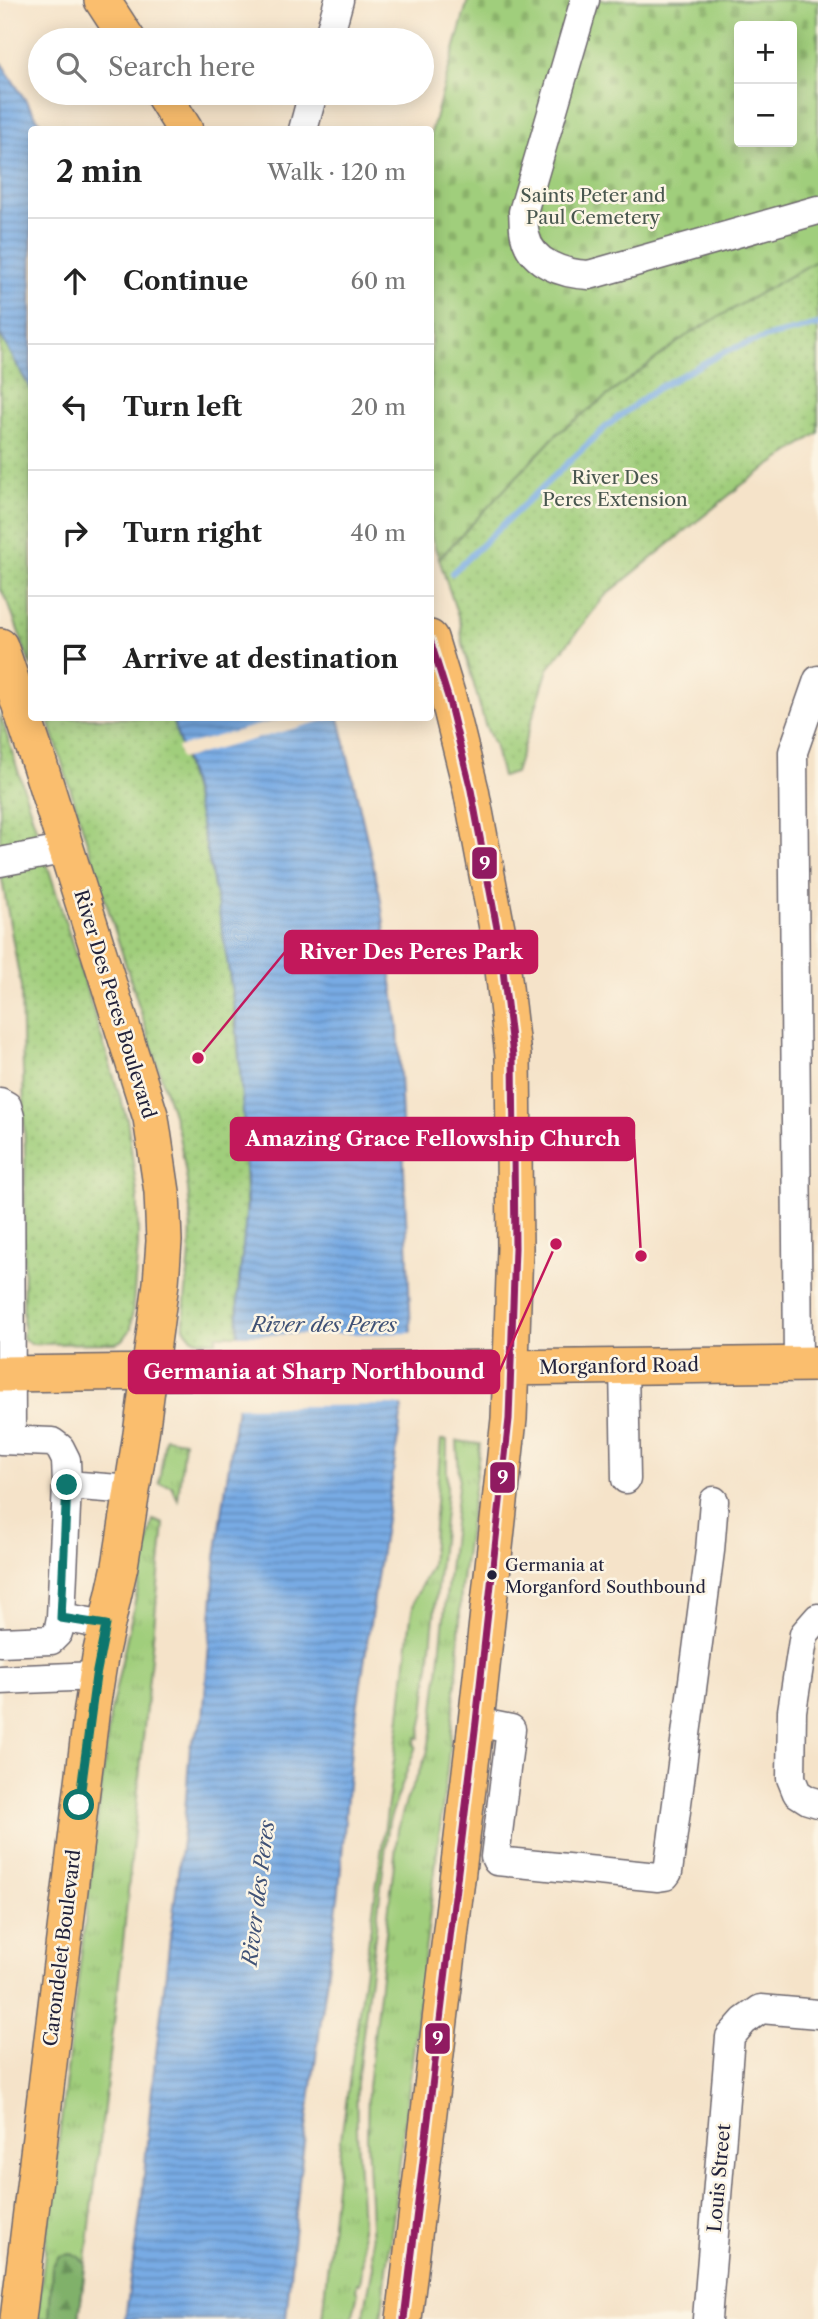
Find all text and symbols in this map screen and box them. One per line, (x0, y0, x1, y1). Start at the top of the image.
map controls (734, 21, 797, 147)
button: + (734, 21, 797, 84)
search box (28, 28, 434, 105)
icon: search (52, 48, 90, 86)
text: Search here (108, 51, 255, 83)
button: − (734, 84, 797, 147)
text: 2 min (56, 153, 142, 190)
text: Walk · 120 m (267, 158, 406, 186)
park label: Saints Peter and Paul Cemetery (520, 184, 666, 229)
icon: ahead (56, 262, 94, 300)
text: Continue (123, 265, 248, 297)
text: 60 m (350, 267, 406, 295)
icon: left (56, 388, 94, 426)
text: Turn left (123, 391, 242, 423)
text: 20 m (351, 393, 406, 421)
park label: River Des Peres Extension (542, 466, 688, 511)
icon: right (56, 514, 94, 552)
text: Turn right (123, 517, 262, 549)
text: 40 m (351, 519, 406, 547)
icon: arrive (56, 640, 94, 678)
text: Arrive at destination (123, 643, 398, 675)
line badge: 9 (471, 846, 498, 880)
text: 9 (479, 852, 491, 875)
street label: River Des Peres Boulevard (69, 887, 161, 1122)
callout: River Des Peres Park (285, 931, 537, 973)
text: River Des Peres Park (299, 939, 524, 964)
callout: Amazing Grace Fellowship Church (231, 1118, 634, 1160)
text: Amazing Grace Fellowship Church (244, 1126, 621, 1151)
water label: River des Peres (249, 1312, 398, 1337)
callout: Germania at Sharp Northbound (129, 1351, 499, 1393)
street label: Morganford Road (539, 1353, 699, 1379)
text: Germania at Sharp Northbound (143, 1359, 485, 1384)
line badge: 9 (489, 1461, 516, 1494)
text: 9 (497, 1466, 509, 1489)
route end (51, 1469, 82, 1500)
place label: Germania at Morganford Southbound (505, 1555, 706, 1597)
marker: Germania at Morganford Southbound (485, 1568, 499, 1582)
route start (63, 1789, 94, 1820)
water label: River des Peres (236, 1818, 279, 1969)
street label: Carondelet Boulevard (39, 1848, 86, 2048)
line badge: 9 (424, 2022, 451, 2055)
text: 9 (432, 2027, 444, 2050)
street label: Louis Street (703, 2123, 735, 2233)

